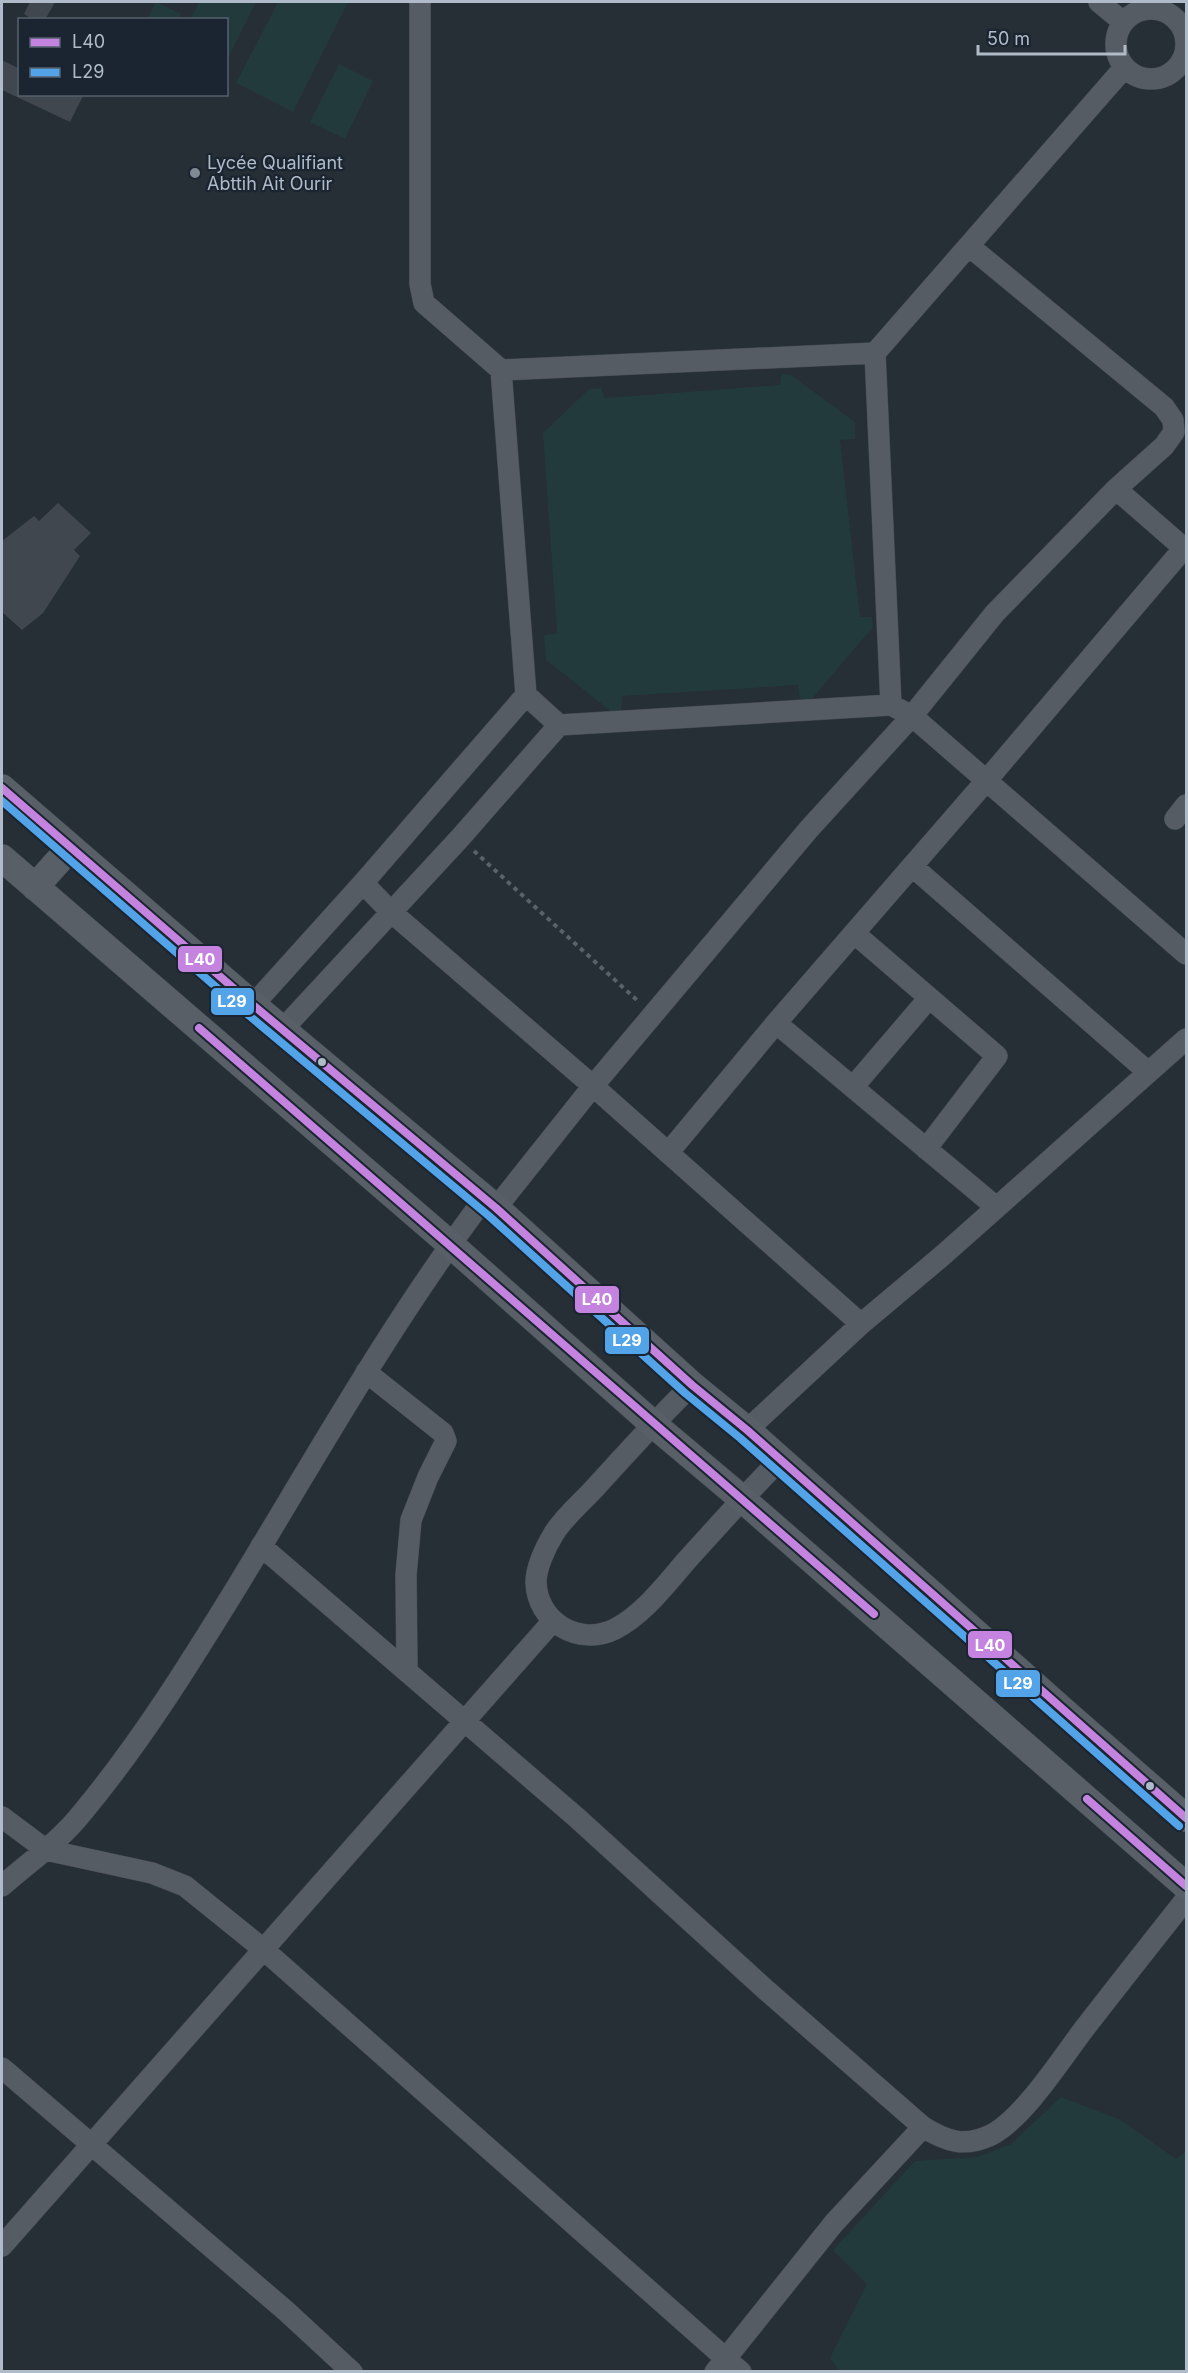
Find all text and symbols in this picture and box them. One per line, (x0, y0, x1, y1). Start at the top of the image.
legend (18, 18, 228, 96)
scale bar (978, 18, 1125, 56)
text: 50 m (987, 28, 1030, 49)
text: L40 (72, 31, 105, 52)
text: L29 (72, 61, 104, 82)
place label: Lycée Qualifiant Abttih Ait Ourir (207, 152, 343, 194)
marker: Lycée Qualifiant Abttih Ait Ourir (188, 166, 202, 180)
line badge: L40 (177, 945, 223, 973)
text: L40 (185, 949, 216, 969)
line badge: L29 (210, 987, 255, 1016)
text: L29 (217, 991, 247, 1011)
unlabelled marker (316, 1056, 328, 1068)
line badge: L40 (574, 1285, 620, 1314)
text: L40 (582, 1289, 613, 1309)
line badge: L29 (604, 1326, 650, 1355)
text: L29 (612, 1330, 642, 1350)
line badge: L40 (967, 1630, 1013, 1659)
text: L40 (975, 1635, 1006, 1655)
line badge: L29 (995, 1669, 1041, 1698)
text: L29 (1003, 1673, 1033, 1693)
unlabelled marker (1144, 1780, 1156, 1792)

